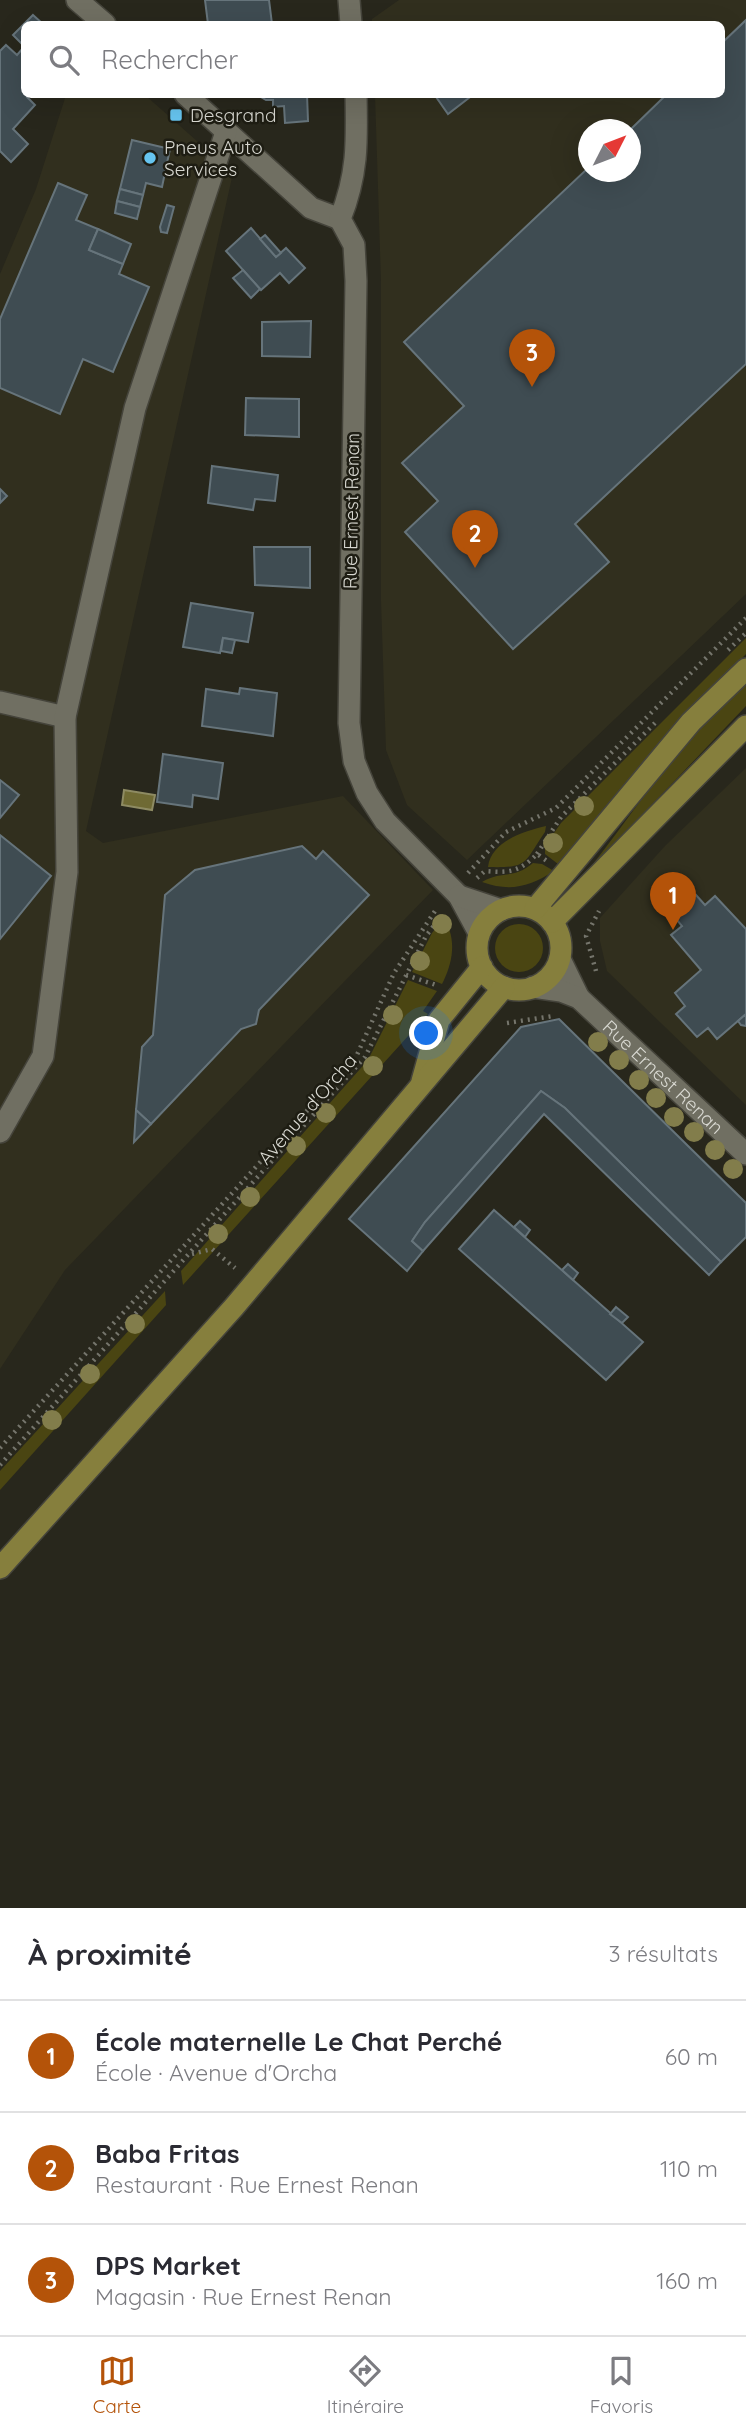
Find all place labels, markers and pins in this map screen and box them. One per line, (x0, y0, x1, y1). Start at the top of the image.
place label: Desgrand (190, 103, 276, 127)
marker: Desgrand (168, 107, 184, 123)
place label: Pneus Auto Services (164, 135, 263, 181)
marker: Pneus Auto Services (142, 150, 158, 166)
pin: 3 (509, 329, 555, 387)
pin: 2 (452, 510, 498, 568)
pin: 1 (650, 872, 696, 930)

